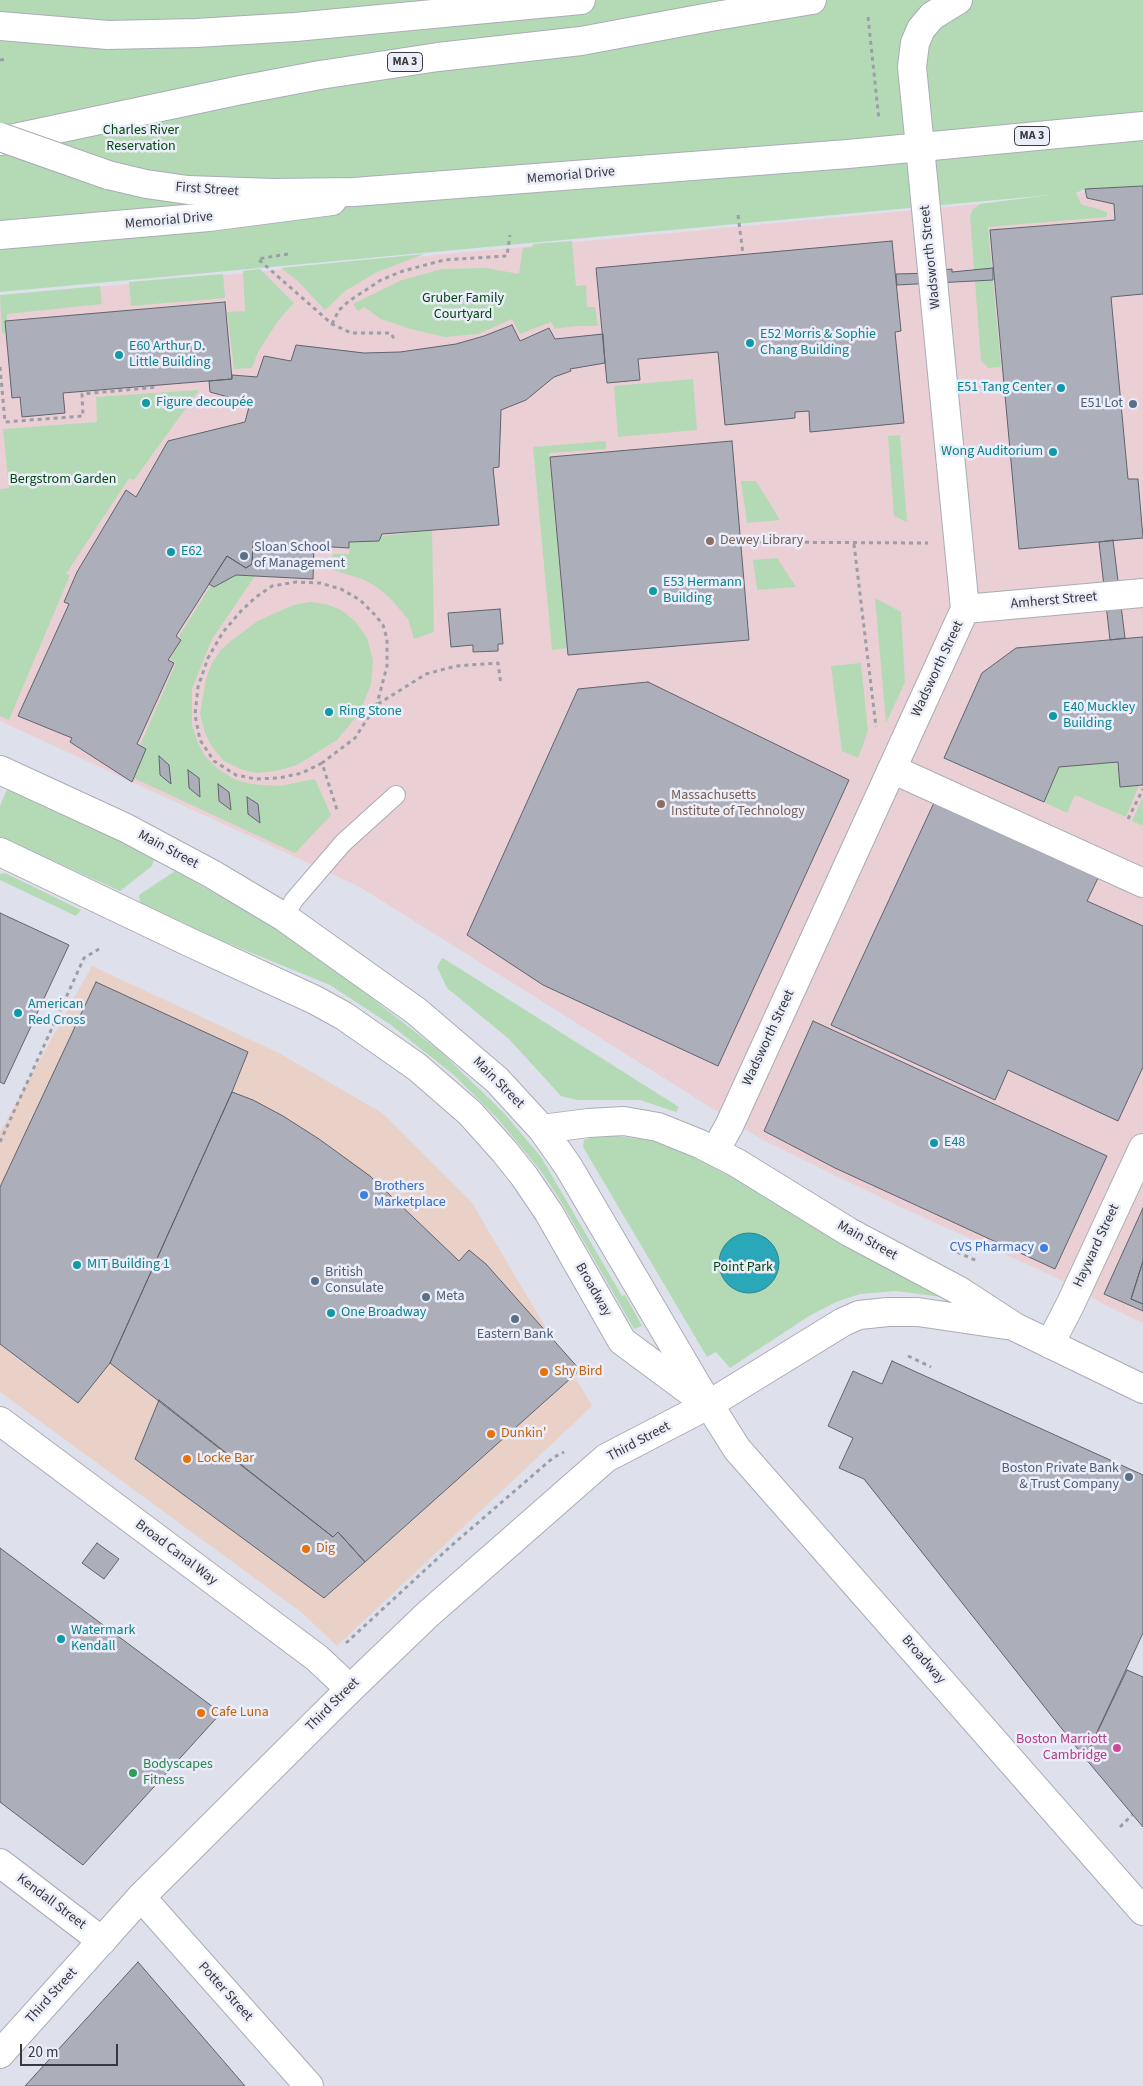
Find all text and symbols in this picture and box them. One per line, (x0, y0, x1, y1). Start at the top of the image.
road number: MA 3 (388, 52, 422, 72)
park label: Charles River Reservation (103, 123, 179, 156)
road number: MA 3 (1014, 126, 1050, 146)
street label: Memorial Drive (526, 164, 616, 188)
street label: First Street (175, 179, 239, 201)
street label: Wadsworth Street (917, 204, 945, 310)
street label: Memorial Drive (124, 209, 214, 233)
park label: Gruber Family Courtyard (422, 291, 504, 324)
place label: E52 Morris & Sophie Chang Building (760, 327, 876, 360)
marker: E52 Morris & Sophie Chang Building (744, 337, 756, 349)
place label: E60 Arthur D. Little Building (129, 339, 211, 372)
marker: E60 Arthur D. Little Building (113, 349, 125, 361)
place label: E51 Tang Center (957, 380, 1051, 396)
marker: E51 Tang Center (1055, 382, 1067, 394)
place label: Figure decoupée (156, 395, 253, 411)
place label: E51 Lot (1080, 396, 1123, 412)
marker: Figure decoupée (140, 397, 152, 409)
marker: E51 Lot (1127, 398, 1139, 410)
place label: Wong Auditorium (941, 444, 1043, 460)
marker: Wong Auditorium (1047, 446, 1059, 458)
park label: Bergstrom Garden (10, 472, 116, 488)
place label: Dewey Library (720, 533, 803, 549)
marker: Dewey Library (704, 535, 716, 547)
place label: Sloan School of Management (254, 540, 345, 572)
place label: E62 (181, 544, 202, 560)
marker: E62 (165, 546, 177, 558)
marker: Sloan School of Management (238, 550, 250, 562)
place label: E53 Hermann Building (663, 575, 742, 608)
marker: E53 Hermann Building (647, 585, 659, 597)
street label: Amherst Street (1010, 589, 1098, 613)
street label: Wadsworth Street (908, 618, 968, 720)
place label: E40 Muckley Building (1063, 700, 1135, 732)
place label: Ring Stone (339, 704, 402, 720)
marker: Ring Stone (323, 706, 335, 718)
marker: E40 Muckley Building (1047, 710, 1059, 722)
place label: Massachusetts Institute of Technology (671, 788, 805, 820)
marker: Massachusetts Institute of Technology (655, 798, 667, 810)
street label: Main Street (135, 827, 201, 873)
street label: Wadsworth Street (739, 987, 799, 1089)
place label: American Red Cross (28, 997, 85, 1030)
marker: American Red Cross (12, 1007, 24, 1019)
street label: Main Street (469, 1054, 527, 1112)
place label: E48 (944, 1135, 965, 1151)
marker: E48 (928, 1137, 940, 1149)
place label: Brothers Marketplace (374, 1179, 446, 1212)
marker: Brothers Marketplace (358, 1189, 370, 1201)
street label: Hayward Street (1070, 1202, 1124, 1290)
street label: Main Street (834, 1218, 900, 1264)
place label: CVS Pharmacy (950, 1240, 1034, 1256)
marker: CVS Pharmacy (1038, 1242, 1050, 1254)
place label: MIT Building 1 (87, 1257, 170, 1273)
marker: MIT Building 1 (71, 1259, 83, 1271)
street label: Broadway (571, 1260, 615, 1320)
park label: Point Park (713, 1260, 773, 1276)
place label: British Consulate (325, 1265, 384, 1298)
marker: British Consulate (309, 1275, 321, 1287)
place label: Meta (436, 1289, 464, 1305)
marker: Meta (420, 1291, 432, 1303)
place label: One Broadway (341, 1305, 426, 1321)
marker: One Broadway (325, 1307, 337, 1319)
marker: Eastern Bank (509, 1313, 521, 1325)
place label: Eastern Bank (477, 1327, 553, 1343)
place label: Shy Bird (554, 1364, 603, 1380)
marker: Shy Bird (538, 1366, 550, 1378)
street label: Third Street (605, 1418, 673, 1466)
place label: Dunkin' (501, 1426, 546, 1442)
marker: Dunkin' (485, 1428, 497, 1440)
place label: Locke Bar (197, 1451, 254, 1467)
marker: Locke Bar (181, 1453, 193, 1465)
place label: Boston Private Bank & Trust Company (1002, 1461, 1119, 1494)
marker: Boston Private Bank & Trust Company (1123, 1471, 1135, 1483)
street label: Broad Canal Way (132, 1517, 220, 1589)
place label: Dig (316, 1541, 335, 1557)
marker: Dig (300, 1543, 312, 1555)
place label: Watermark Kendall (71, 1623, 135, 1655)
street label: Broadway (897, 1632, 949, 1688)
marker: Watermark Kendall (55, 1633, 67, 1645)
street label: Third Street (303, 1675, 363, 1735)
place label: Cafe Luna (211, 1705, 269, 1721)
marker: Cafe Luna (195, 1707, 207, 1719)
place label: Boston Marriott Cambridge (1016, 1732, 1107, 1764)
marker: Boston Marriott Cambridge (1111, 1742, 1123, 1754)
place label: Bodyscapes Fitness (143, 1757, 213, 1790)
marker: Bodyscapes Fitness (127, 1767, 139, 1779)
street label: Kendall Street (13, 1870, 89, 1934)
street label: Potter Street (194, 1959, 256, 2025)
street label: Third Street (23, 1965, 81, 2027)
scale bar (22, 2034, 120, 2066)
text: 20 m (28, 2042, 58, 2063)

